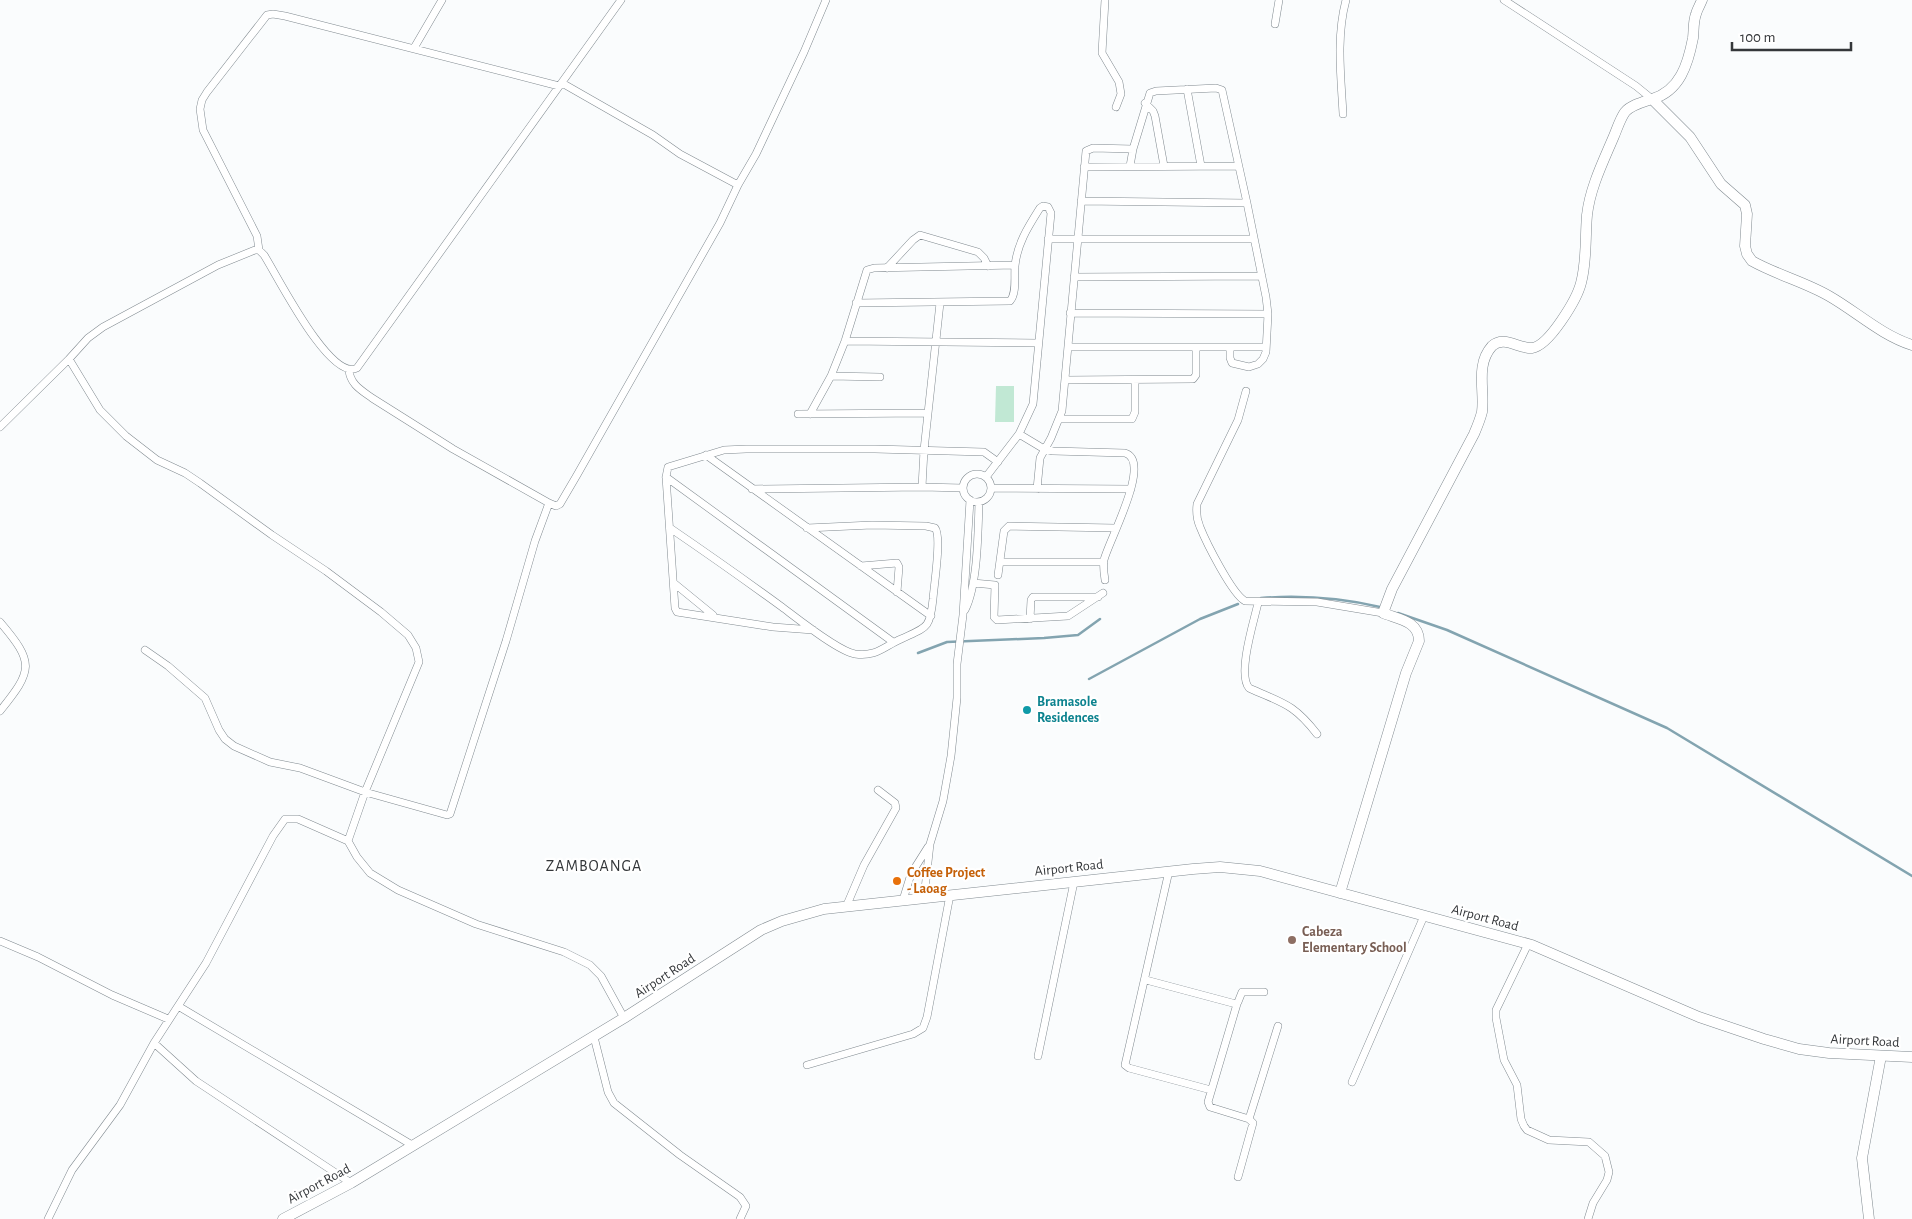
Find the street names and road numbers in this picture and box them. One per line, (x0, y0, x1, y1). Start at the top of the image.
street label: Airport Road (1034, 857, 1104, 879)
street label: Airport Road (1450, 902, 1520, 934)
street label: Airport Road (632, 951, 698, 1001)
street label: Airport Road (1830, 1032, 1900, 1050)
street label: Airport Road (285, 1162, 353, 1206)

